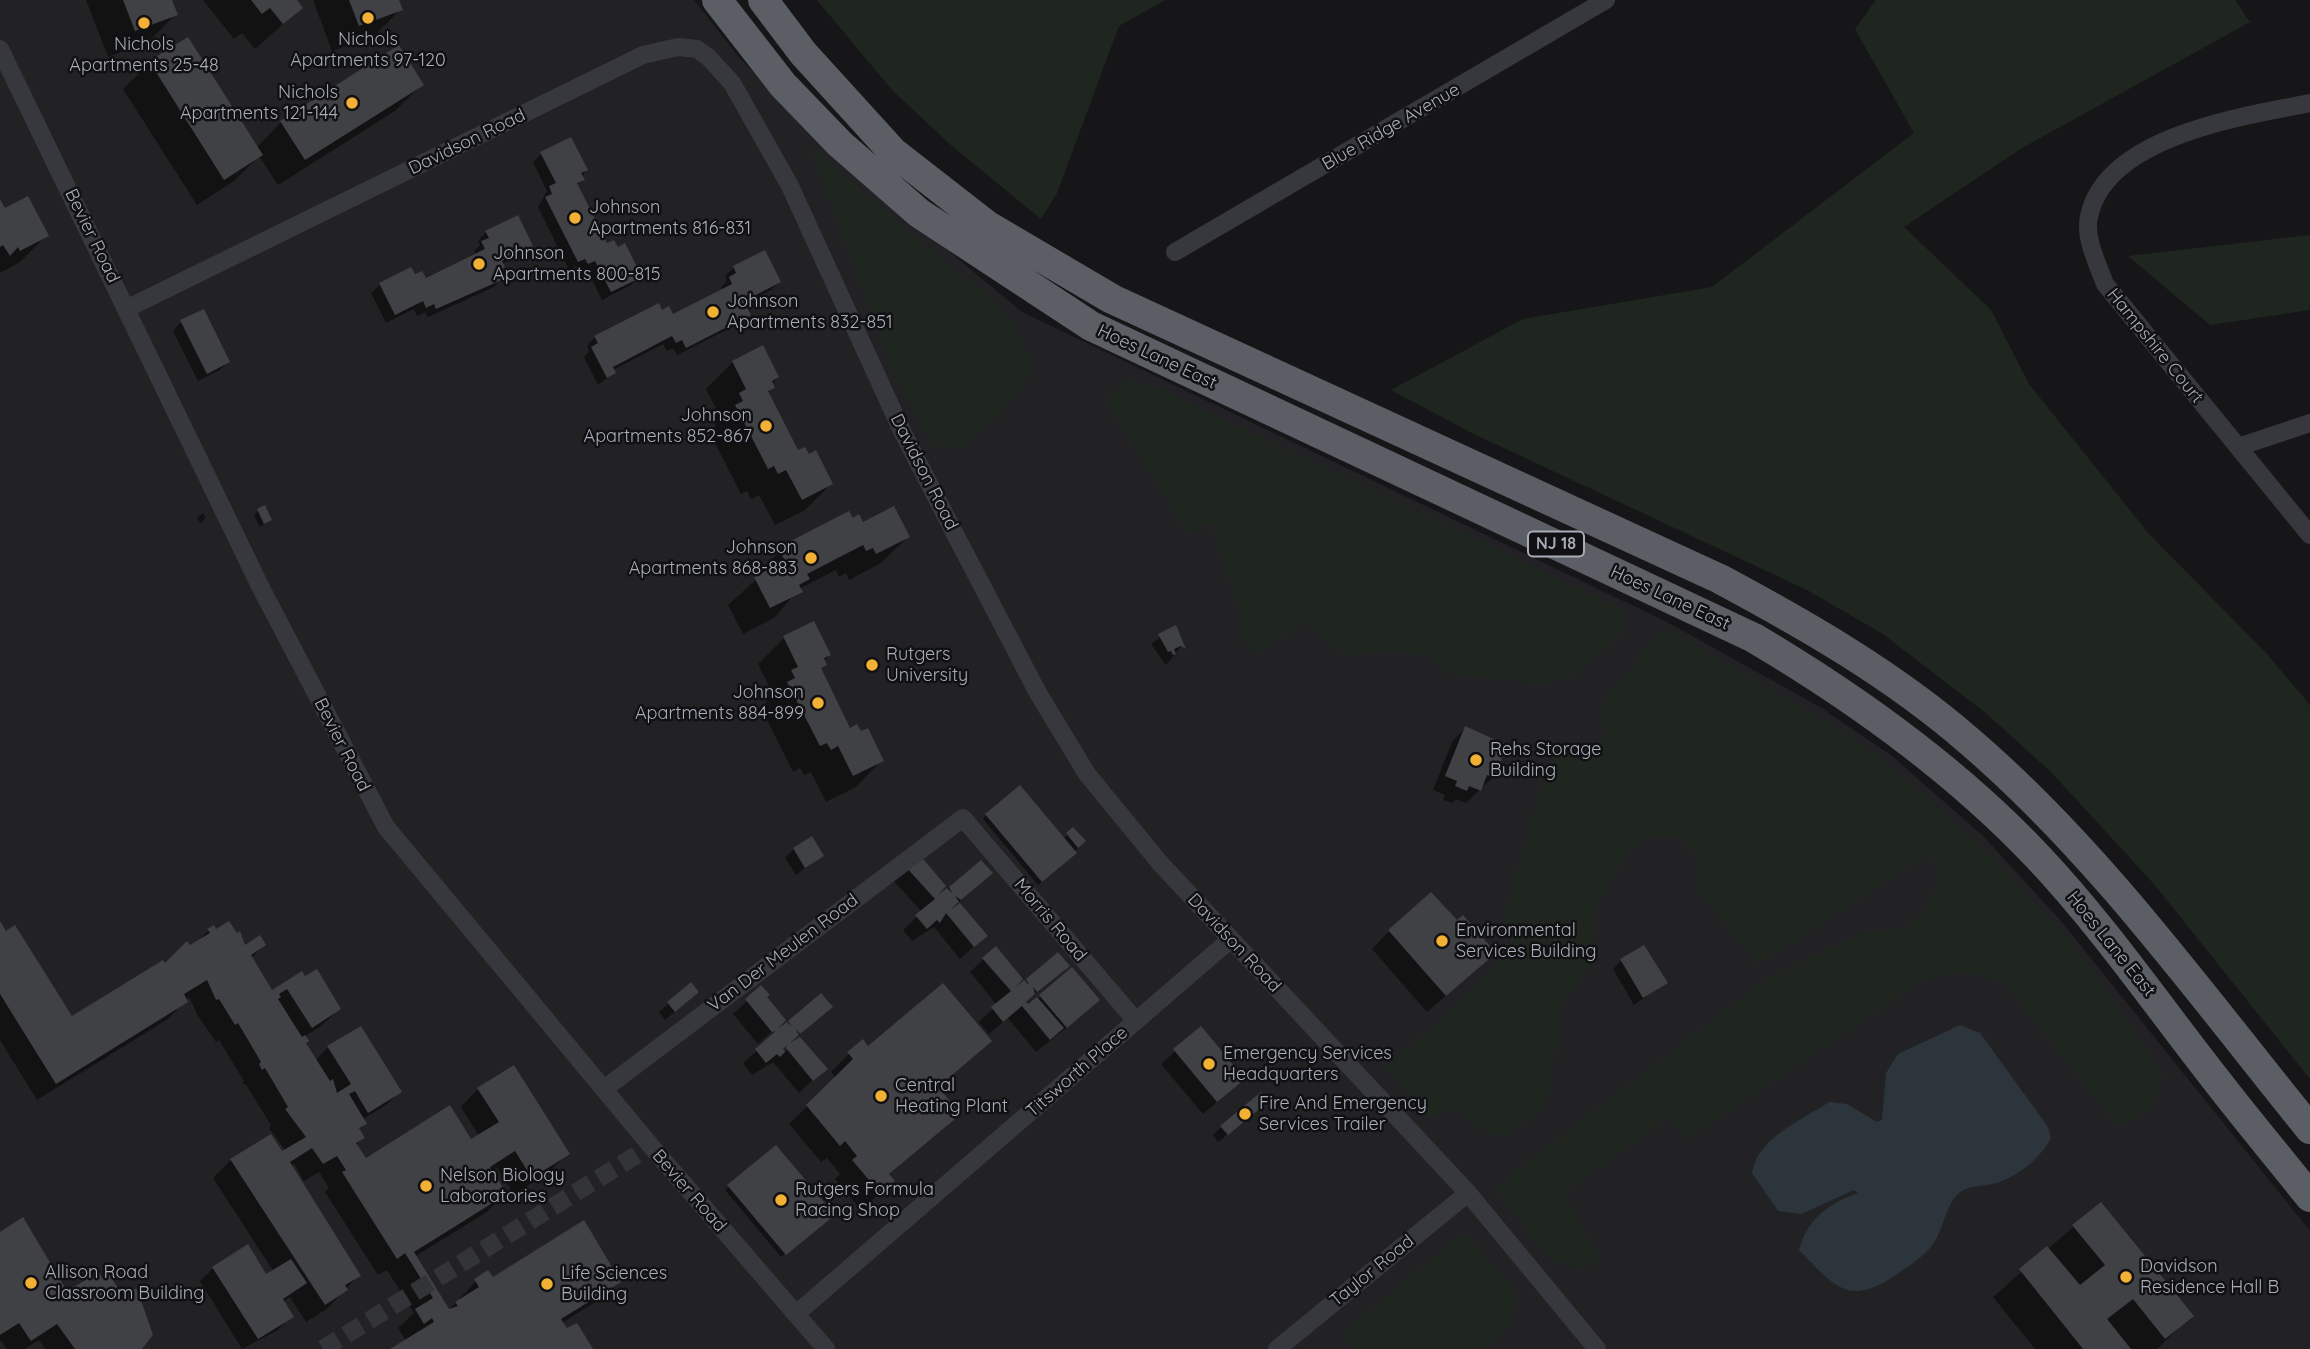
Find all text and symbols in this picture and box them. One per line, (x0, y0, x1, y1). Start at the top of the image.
marker: Nichols Apartments 97-120 (360, 10, 376, 26)
marker: Nichols Apartments 25-48 (136, 15, 152, 31)
place label: Nichols Apartments 97-120 (290, 29, 446, 72)
place label: Nichols Apartments 25-48 (69, 34, 219, 76)
street label: Blue Ridge Avenue (1318, 79, 1464, 175)
place label: Nichols Apartments 121-144 (180, 82, 338, 124)
marker: Nichols Apartments 121-144 (344, 95, 360, 111)
street label: Davidson Road (405, 104, 529, 180)
street label: Bevier Road (60, 186, 124, 286)
place label: Johnson Apartments 816-831 (589, 197, 751, 240)
marker: Johnson Apartments 816-831 (567, 210, 583, 226)
place label: Johnson Apartments 800-815 (493, 243, 661, 286)
marker: Johnson Apartments 800-815 (471, 256, 487, 272)
street label: Hampshire Court (2102, 284, 2208, 408)
place label: Johnson Apartments 832-851 (727, 291, 893, 334)
marker: Johnson Apartments 832-851 (705, 304, 721, 320)
street label: Hoes Lane East (1094, 320, 1220, 394)
place label: Johnson Apartments 852-867 (584, 405, 752, 448)
street label: Davidson Road (886, 410, 962, 534)
marker: Johnson Apartments 852-867 (758, 418, 774, 434)
road number: NJ 18 (1528, 531, 1584, 556)
place label: Johnson Apartments 868-883 (629, 537, 797, 580)
marker: Johnson Apartments 868-883 (803, 550, 819, 566)
street label: Hoes Lane East (1607, 561, 1733, 635)
place label: Rutgers University (886, 644, 968, 686)
marker: Rutgers University (864, 657, 880, 673)
place label: Johnson Apartments 884-899 (635, 682, 804, 724)
street label: Bevier Road (309, 695, 375, 795)
marker: Johnson Apartments 884-899 (810, 695, 826, 711)
place label: Rehs Storage Building (1490, 739, 1601, 782)
marker: Rehs Storage Building (1468, 752, 1484, 768)
street label: Morris Road (1009, 874, 1091, 966)
street label: Hoes Lane East (2062, 887, 2160, 1001)
street label: Van Der Meulen Road (704, 889, 862, 1017)
street label: Davidson Road (1183, 889, 1285, 997)
place label: Environmental Services Building (1456, 920, 1597, 962)
marker: Environmental Services Building (1434, 933, 1450, 949)
street label: Titsworth Place (1022, 1022, 1132, 1122)
place label: Emergency Services Headquarters (1223, 1043, 1392, 1086)
marker: Emergency Services Headquarters (1201, 1056, 1217, 1072)
place label: Central Heating Plant (895, 1075, 1008, 1118)
marker: Central Heating Plant (873, 1088, 889, 1104)
place label: Fire And Emergency Services Trailer (1259, 1093, 1427, 1136)
marker: Fire And Emergency Services Trailer (1237, 1106, 1253, 1122)
street label: Bevier Road (647, 1145, 731, 1237)
place label: Nelson Biology Laboratories (440, 1165, 565, 1208)
marker: Nelson Biology Laboratories (418, 1178, 434, 1194)
place label: Rutgers Formula Racing Shop (795, 1179, 934, 1222)
marker: Rutgers Formula Racing Shop (773, 1192, 789, 1208)
street label: Taylor Road (1326, 1231, 1418, 1311)
place label: Davidson Residence Hall B (2140, 1256, 2279, 1298)
place label: Allison Road Classroom Building (45, 1262, 204, 1304)
place label: Life Sciences Building (561, 1263, 667, 1306)
marker: Davidson Residence Hall B (2118, 1269, 2134, 1285)
marker: Allison Road Classroom Building (23, 1275, 39, 1291)
marker: Life Sciences Building (539, 1276, 555, 1292)

